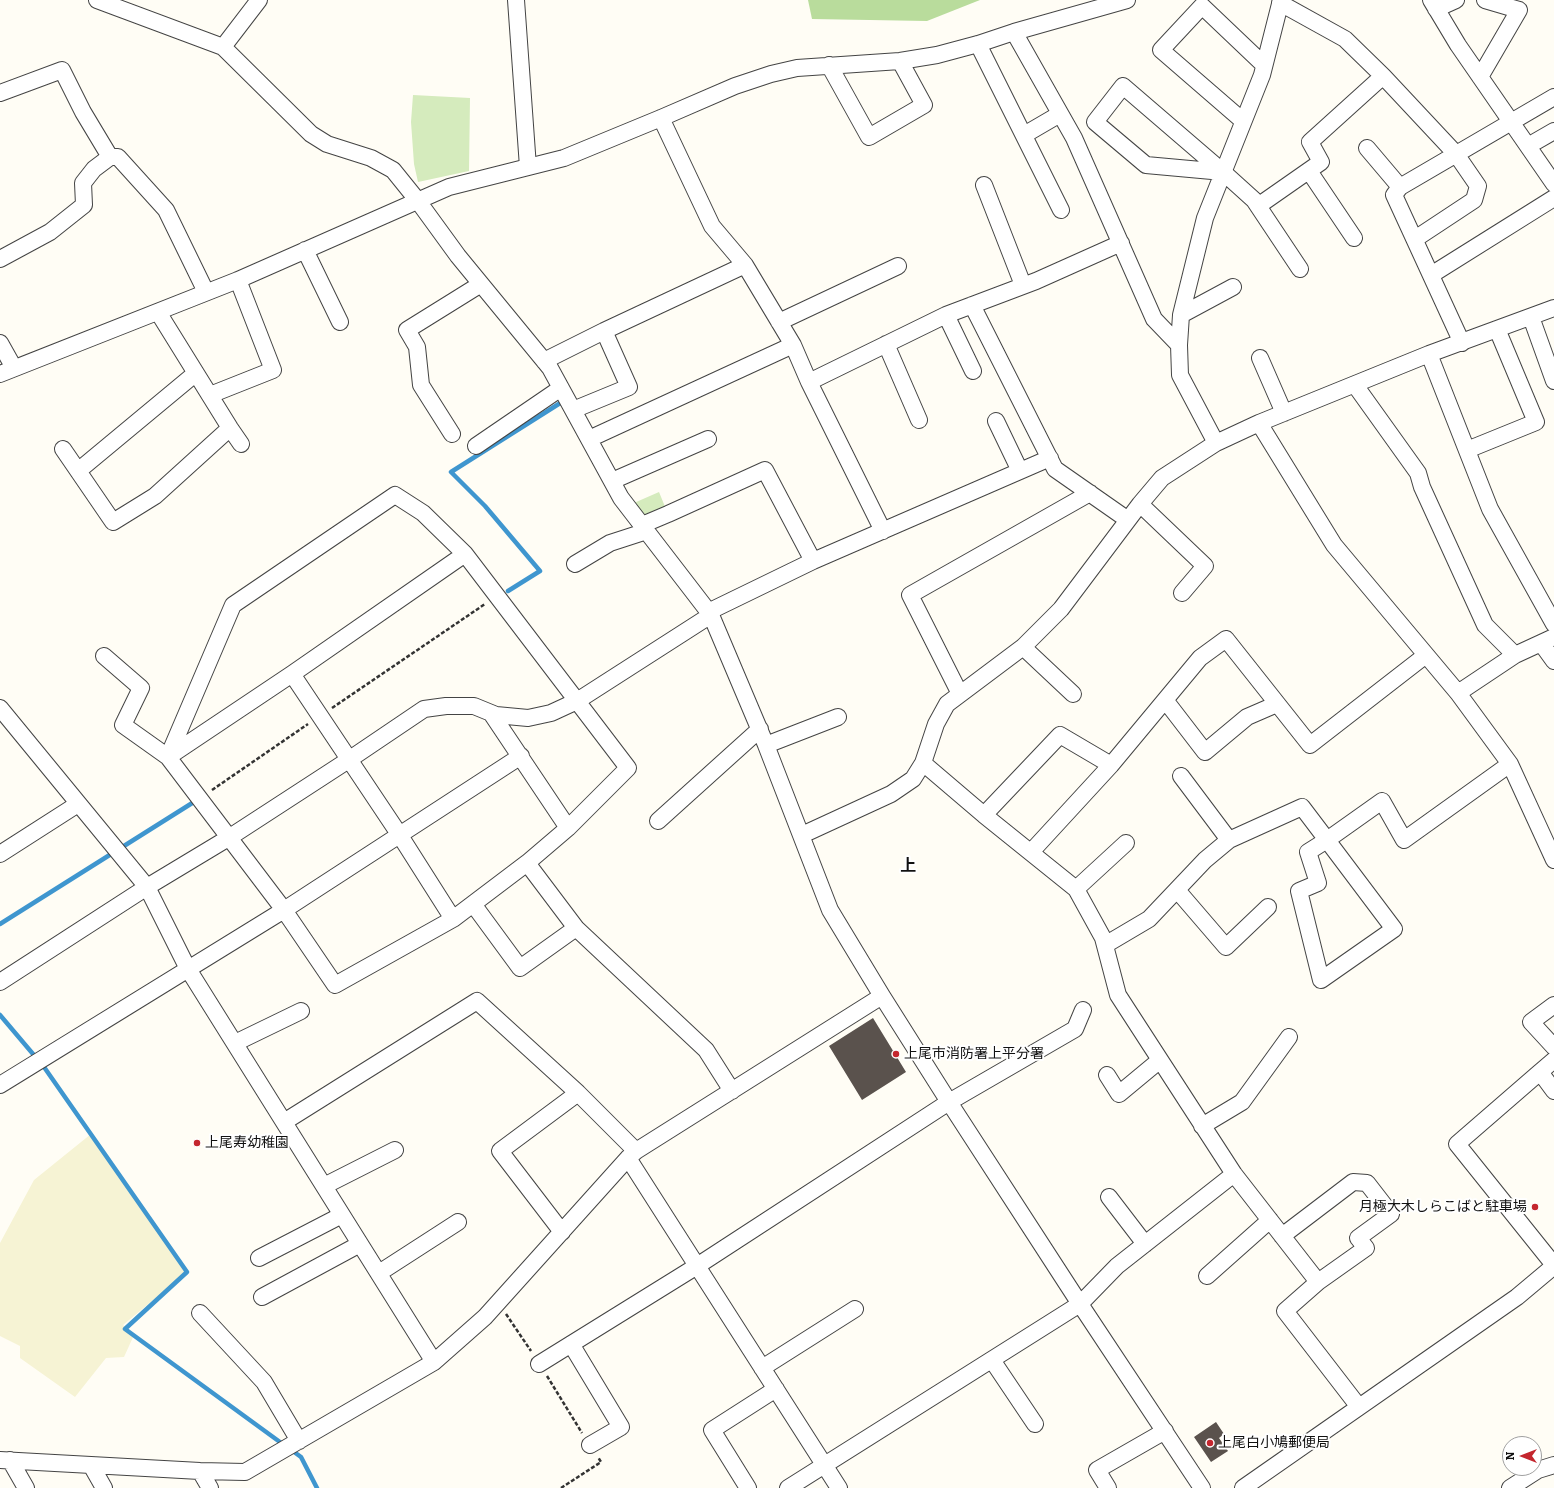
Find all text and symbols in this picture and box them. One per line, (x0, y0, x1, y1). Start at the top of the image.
district label: 上 (900, 857, 916, 877)
place label: 上尾市消防署上平分署 (904, 1046, 1044, 1062)
marker: 上尾市消防署上平分署 (891, 1049, 901, 1059)
place label: 上尾寿幼稚園 (205, 1135, 289, 1151)
marker: 上尾寿幼稚園 (192, 1138, 202, 1148)
place label: 月極大木しらこばと駐車場 (1359, 1199, 1527, 1215)
marker: 月極大木しらこばと駐車場 (1530, 1202, 1540, 1212)
place label: 上尾白小鳩郵便局 (1218, 1435, 1330, 1451)
north arrow (1502, 1436, 1542, 1476)
marker: 上尾白小鳩郵便局 (1205, 1438, 1215, 1448)
text: N (1504, 1452, 1517, 1460)

